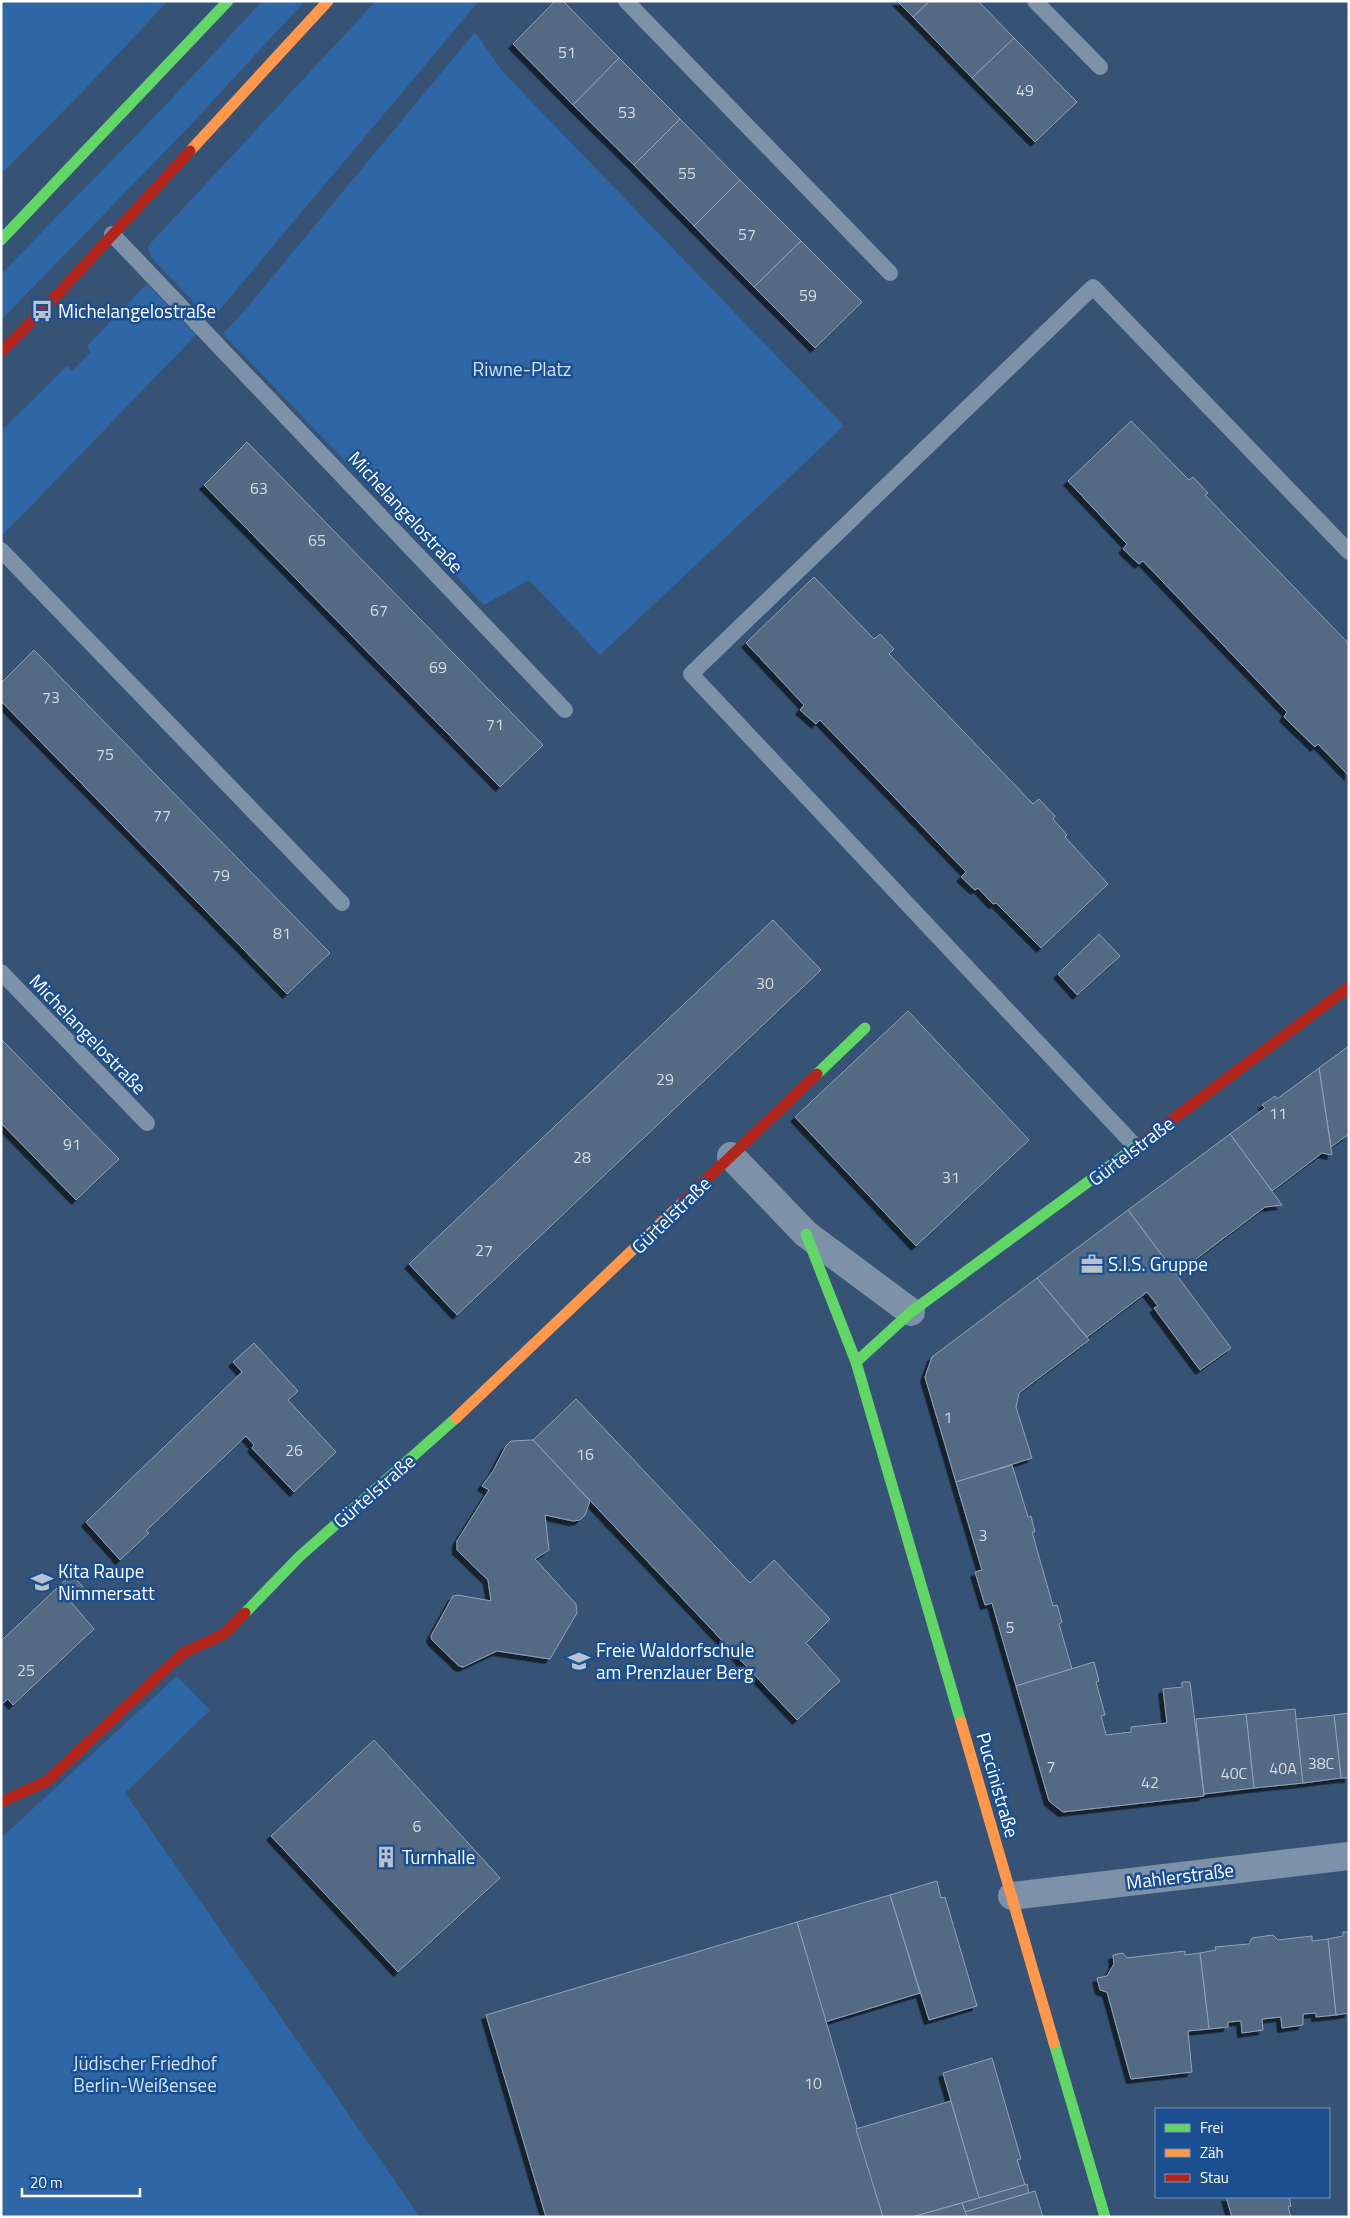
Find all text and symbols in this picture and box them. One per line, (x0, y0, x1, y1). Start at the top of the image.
house number: 51 (558, 40, 576, 64)
house number: 49 (1016, 78, 1034, 102)
house number: 53 (618, 100, 636, 124)
house number: 55 (678, 161, 696, 185)
house number: 57 (738, 222, 756, 246)
house number: 59 (799, 283, 817, 307)
place label: Michelangelostraße (58, 296, 216, 325)
bus stop icon: Michelangelostraße (29, 298, 55, 324)
park label: Riwne-Platz (473, 354, 571, 383)
street label: Michelangelostraße (342, 444, 471, 579)
house number: 63 (250, 476, 268, 500)
house number: 65 (308, 528, 326, 552)
house number: 67 (370, 598, 388, 622)
house number: 69 (429, 655, 447, 679)
house number: 73 (42, 685, 60, 709)
house number: 71 (486, 712, 504, 736)
house number: 75 (96, 742, 114, 766)
house number: 77 (153, 803, 171, 827)
house number: 79 (212, 863, 230, 887)
house number: 81 (273, 921, 291, 945)
street label: Michelangelostraße (23, 967, 154, 1101)
house number: 30 (756, 971, 774, 995)
house number: 29 (656, 1067, 674, 1091)
house number: 11 (1269, 1101, 1287, 1125)
street label: Gürtelstraße (1082, 1109, 1180, 1193)
house number: 91 (63, 1132, 81, 1156)
house number: 28 (573, 1145, 591, 1169)
house number: 31 (942, 1165, 960, 1189)
street label: Gürtelstraße (624, 1169, 717, 1260)
house number: 27 (475, 1238, 493, 1262)
place label: S.I.S. Gruppe (1108, 1249, 1208, 1278)
office icon: S.I.S. Gruppe (1079, 1251, 1105, 1277)
house number: 1 (944, 1405, 952, 1429)
house number: 26 (285, 1438, 303, 1462)
house number: 16 (576, 1442, 594, 1466)
street label: Gürtelstraße (326, 1447, 421, 1535)
house number: 3 (979, 1523, 987, 1547)
place label: Kita Raupe Nimmersatt (58, 1556, 155, 1607)
school or university icon: Kita Raupe Nimmersatt (29, 1569, 55, 1595)
house number: 5 (1006, 1615, 1015, 1639)
place label: Freie Waldorfschule am Prenzlauer Berg (596, 1635, 754, 1686)
school or university icon: Freie Waldorfschule am Prenzlauer Berg (566, 1648, 592, 1674)
house number: 25 (17, 1658, 35, 1682)
street label: Puccinistraße (970, 1729, 1027, 1841)
house number: 38C (1308, 1751, 1335, 1775)
house number: 7 (1047, 1754, 1055, 1778)
house number: 40A (1269, 1756, 1297, 1780)
house number: 40C (1221, 1761, 1248, 1785)
house number: 42 (1141, 1770, 1159, 1794)
house number: 6 (413, 1814, 422, 1838)
place label: Turnhalle (402, 1842, 475, 1871)
building icon: Turnhalle (373, 1844, 399, 1870)
street label: Mahlerstraße (1124, 1855, 1235, 1896)
park label: Jüdischer Friedhof Berlin-Weißensee (73, 2048, 218, 2099)
house number: 10 (804, 2071, 822, 2095)
legend (1155, 2108, 1330, 2198)
text: Frei (1200, 2116, 1223, 2139)
text: Zäh (1200, 2141, 1224, 2164)
scale bar (22, 2166, 140, 2198)
text: Stau (1200, 2166, 1229, 2189)
text: 20 m (30, 2171, 63, 2194)

